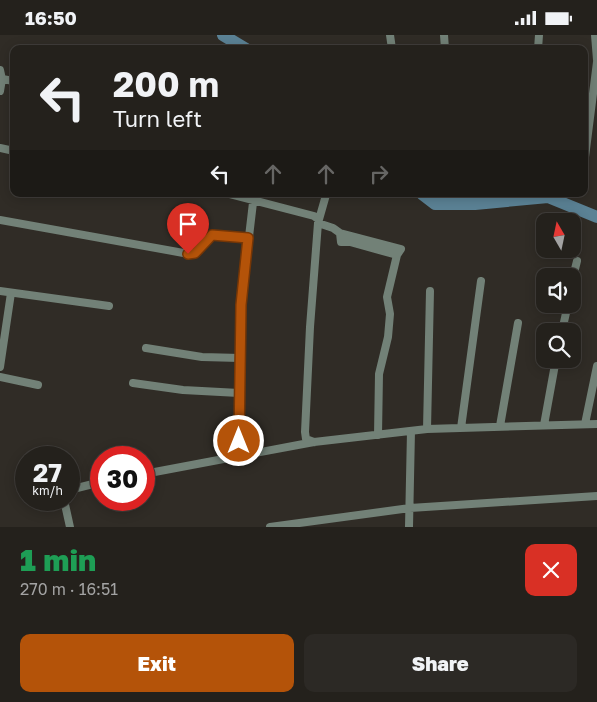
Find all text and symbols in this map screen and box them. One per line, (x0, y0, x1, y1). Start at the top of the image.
text: 16:50 (25, 6, 77, 29)
text: 200 m (113, 63, 219, 105)
icon: left (30, 65, 95, 130)
text: Turn left (113, 105, 202, 132)
icon: left (206, 160, 234, 188)
icon: ahead (259, 160, 287, 188)
icon: ahead (312, 160, 340, 188)
icon: right (365, 160, 393, 188)
pin (167, 203, 209, 254)
icon: arrive (174, 210, 202, 238)
north arrow (536, 213, 581, 257)
map controls (536, 213, 581, 368)
button: sound (536, 268, 581, 313)
button: search (536, 323, 581, 368)
position arrow (212, 414, 264, 466)
speed limit sign: 30 (90, 446, 155, 511)
text: 27 (33, 457, 62, 488)
text: km/h (32, 483, 63, 498)
text: 1 min (20, 542, 96, 578)
button: close (525, 544, 577, 596)
text: 270 m · 16:51 (20, 579, 118, 599)
button: Exit (20, 634, 294, 692)
button: Share (304, 634, 577, 692)

